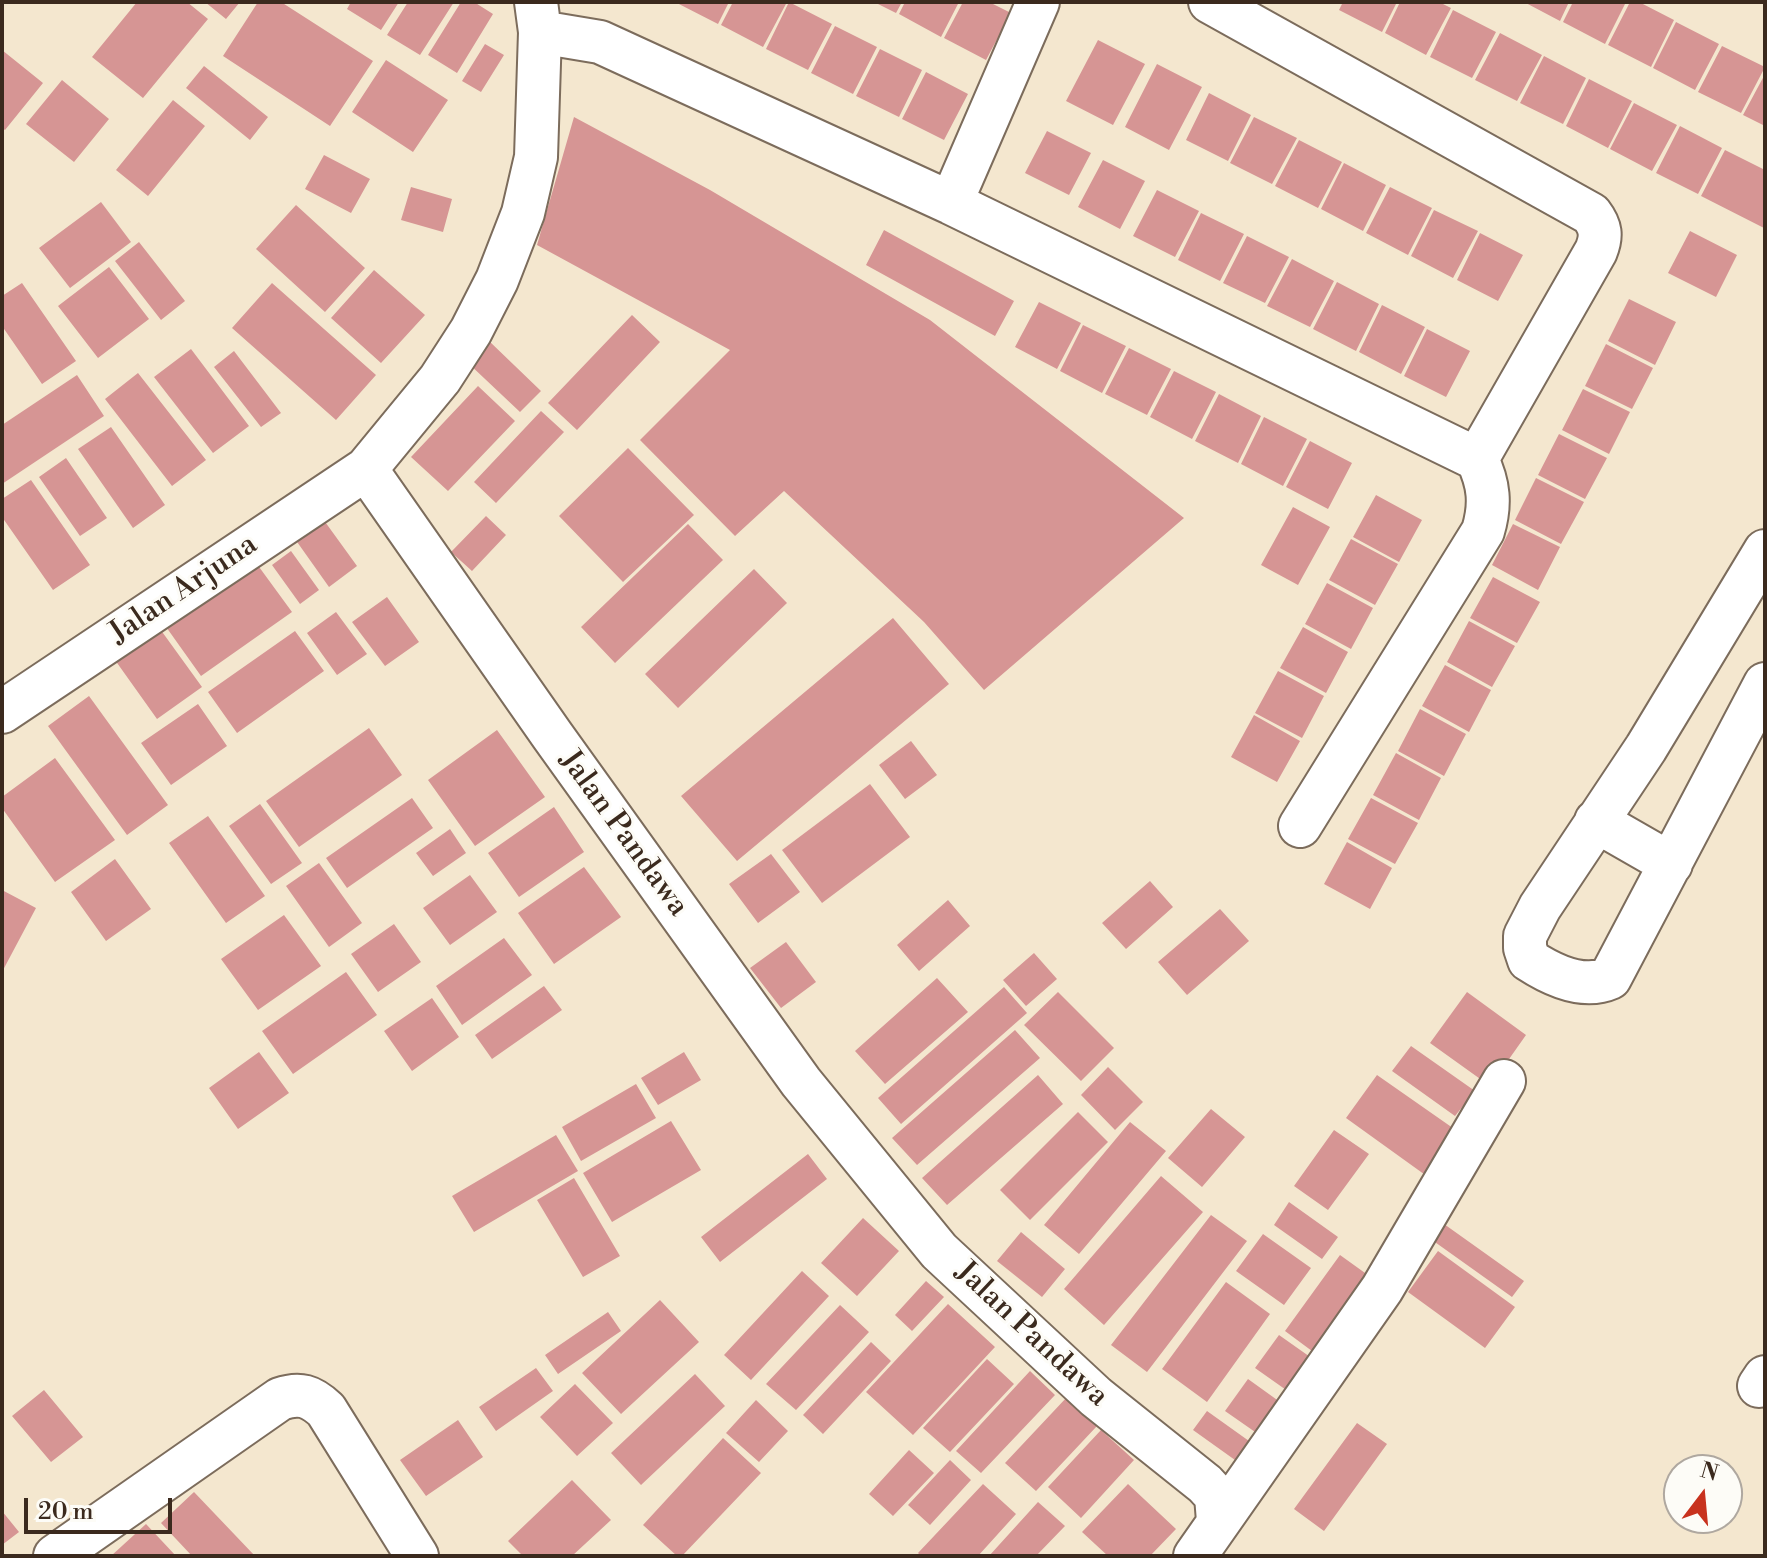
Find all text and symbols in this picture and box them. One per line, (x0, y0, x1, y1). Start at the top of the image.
street label: Jalan Arjuna (103, 527, 265, 653)
street label: Jalan Pandawa (551, 744, 695, 924)
street label: Jalan Pandawa (947, 1255, 1115, 1415)
north arrow (1663, 1454, 1743, 1534)
text: N (1697, 1457, 1721, 1488)
scale bar (28, 1482, 176, 1532)
text: 20 m (38, 1497, 94, 1527)

